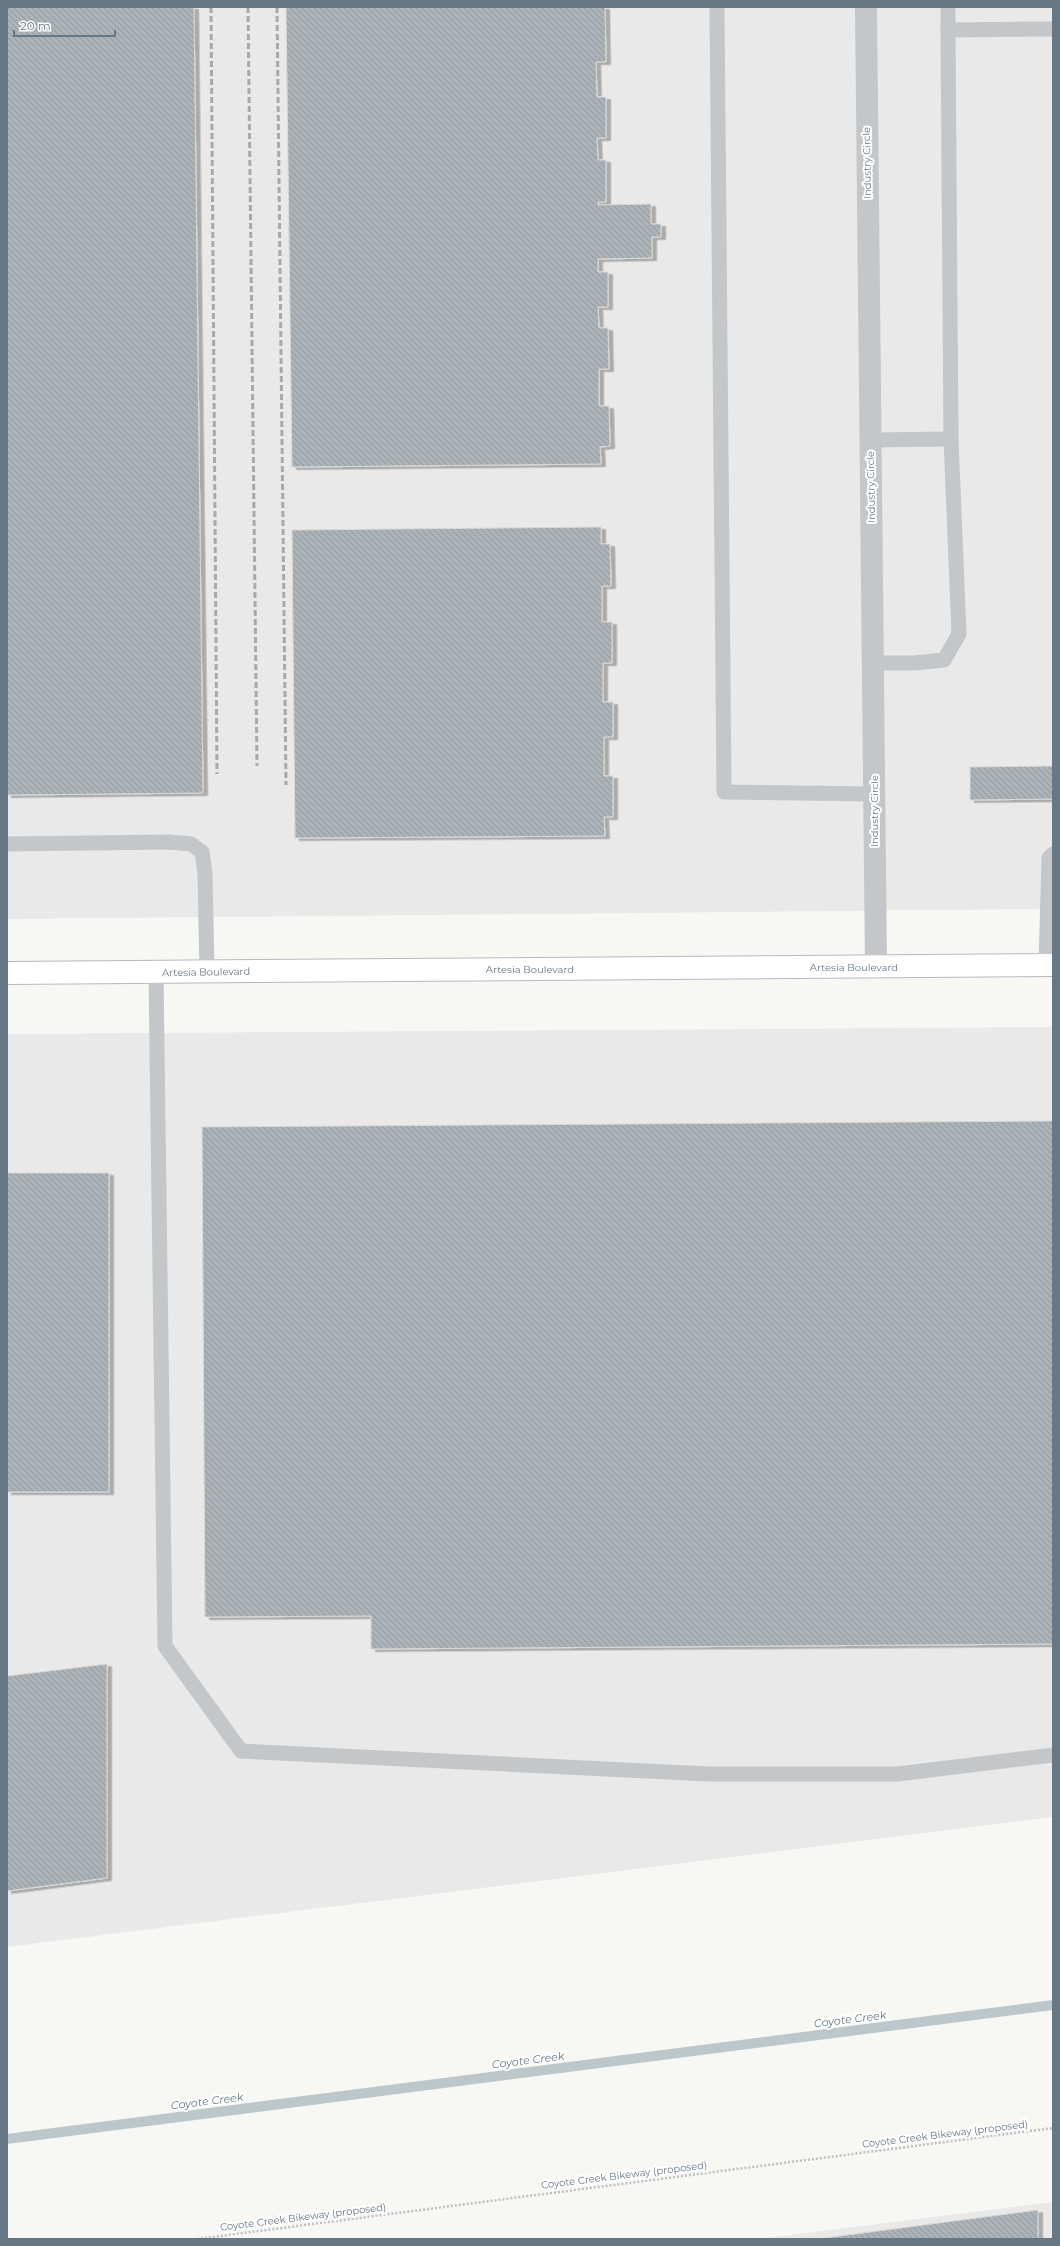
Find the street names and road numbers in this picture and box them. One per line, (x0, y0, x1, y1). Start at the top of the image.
street label: Industry Circle (860, 127, 874, 199)
street label: Industry Circle (864, 451, 878, 523)
street label: Industry Circle (868, 775, 881, 847)
street label: Artesia Boulevard (810, 961, 898, 974)
street label: Artesia Boulevard (486, 963, 574, 976)
street label: Artesia Boulevard (162, 965, 250, 979)
street label: Coyote Creek Bikeway (proposed) (861, 2117, 1029, 2151)
street label: Coyote Creek Bikeway (proposed) (540, 2158, 708, 2192)
street label: Coyote Creek Bikeway (proposed) (219, 2200, 387, 2234)

